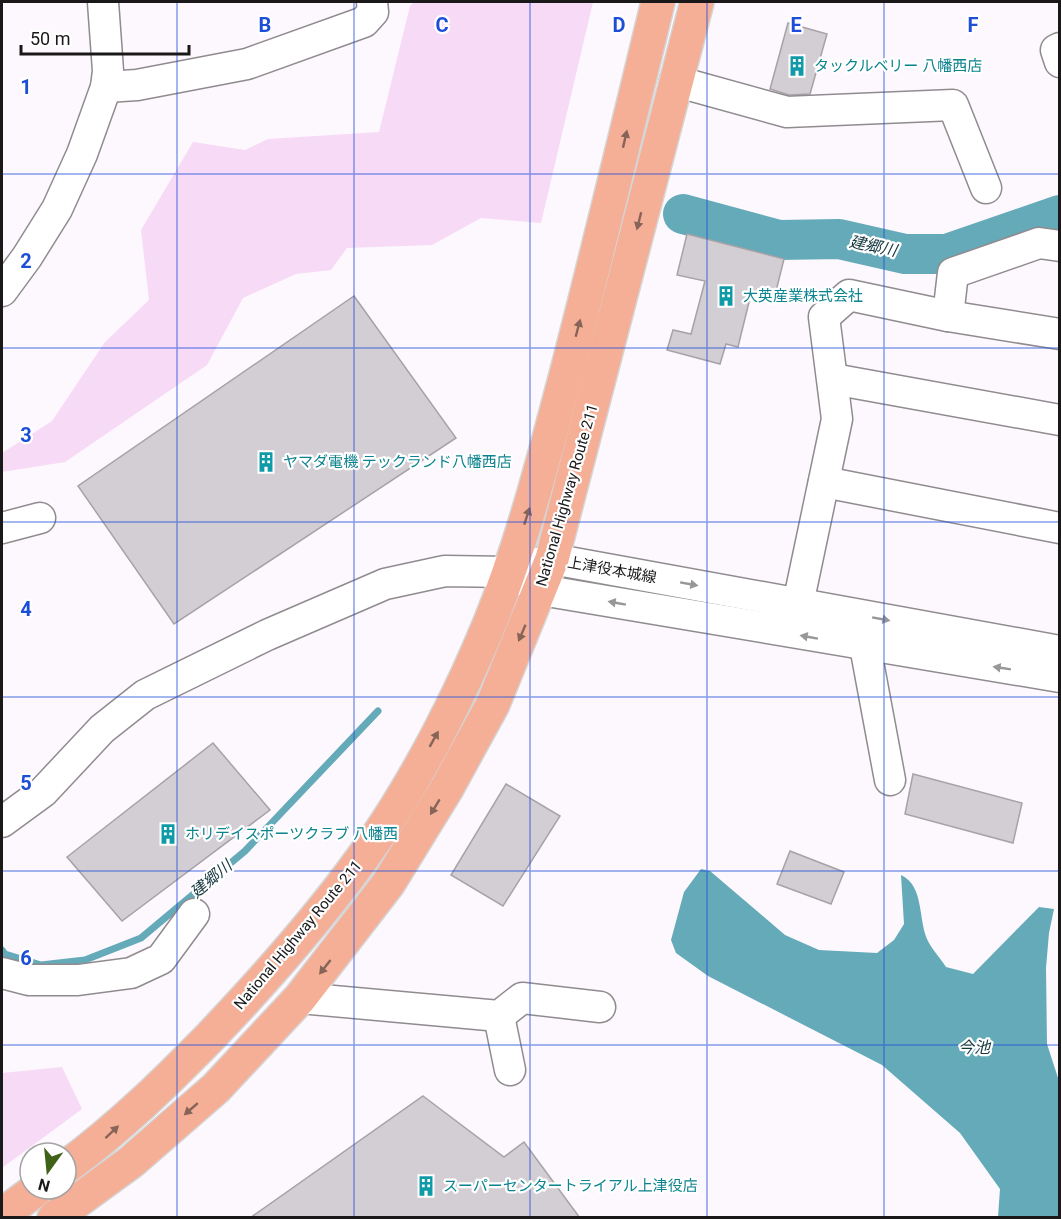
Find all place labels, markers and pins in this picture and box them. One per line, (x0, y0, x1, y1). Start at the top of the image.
building icon: タックルベリー 八幡西店 (785, 54, 809, 78)
place label: タックルベリー 八幡西店 (814, 57, 982, 75)
building icon: 大英産業株式会社 (714, 284, 738, 308)
place label: 大英産業株式会社 (743, 287, 863, 305)
building icon: ヤマダ電機 テックランド八幡西店 (254, 450, 278, 474)
place label: ヤマダ電機 テックランド八幡西店 (283, 453, 512, 471)
building icon: ホリデイスポーツクラブ 八幡西 (156, 822, 180, 846)
place label: ホリデイスポーツクラブ 八幡西 (185, 825, 398, 843)
building icon: スーパーセンタートライアル上津役店 (414, 1174, 438, 1198)
place label: スーパーセンタートライアル上津役店 (443, 1177, 698, 1195)

